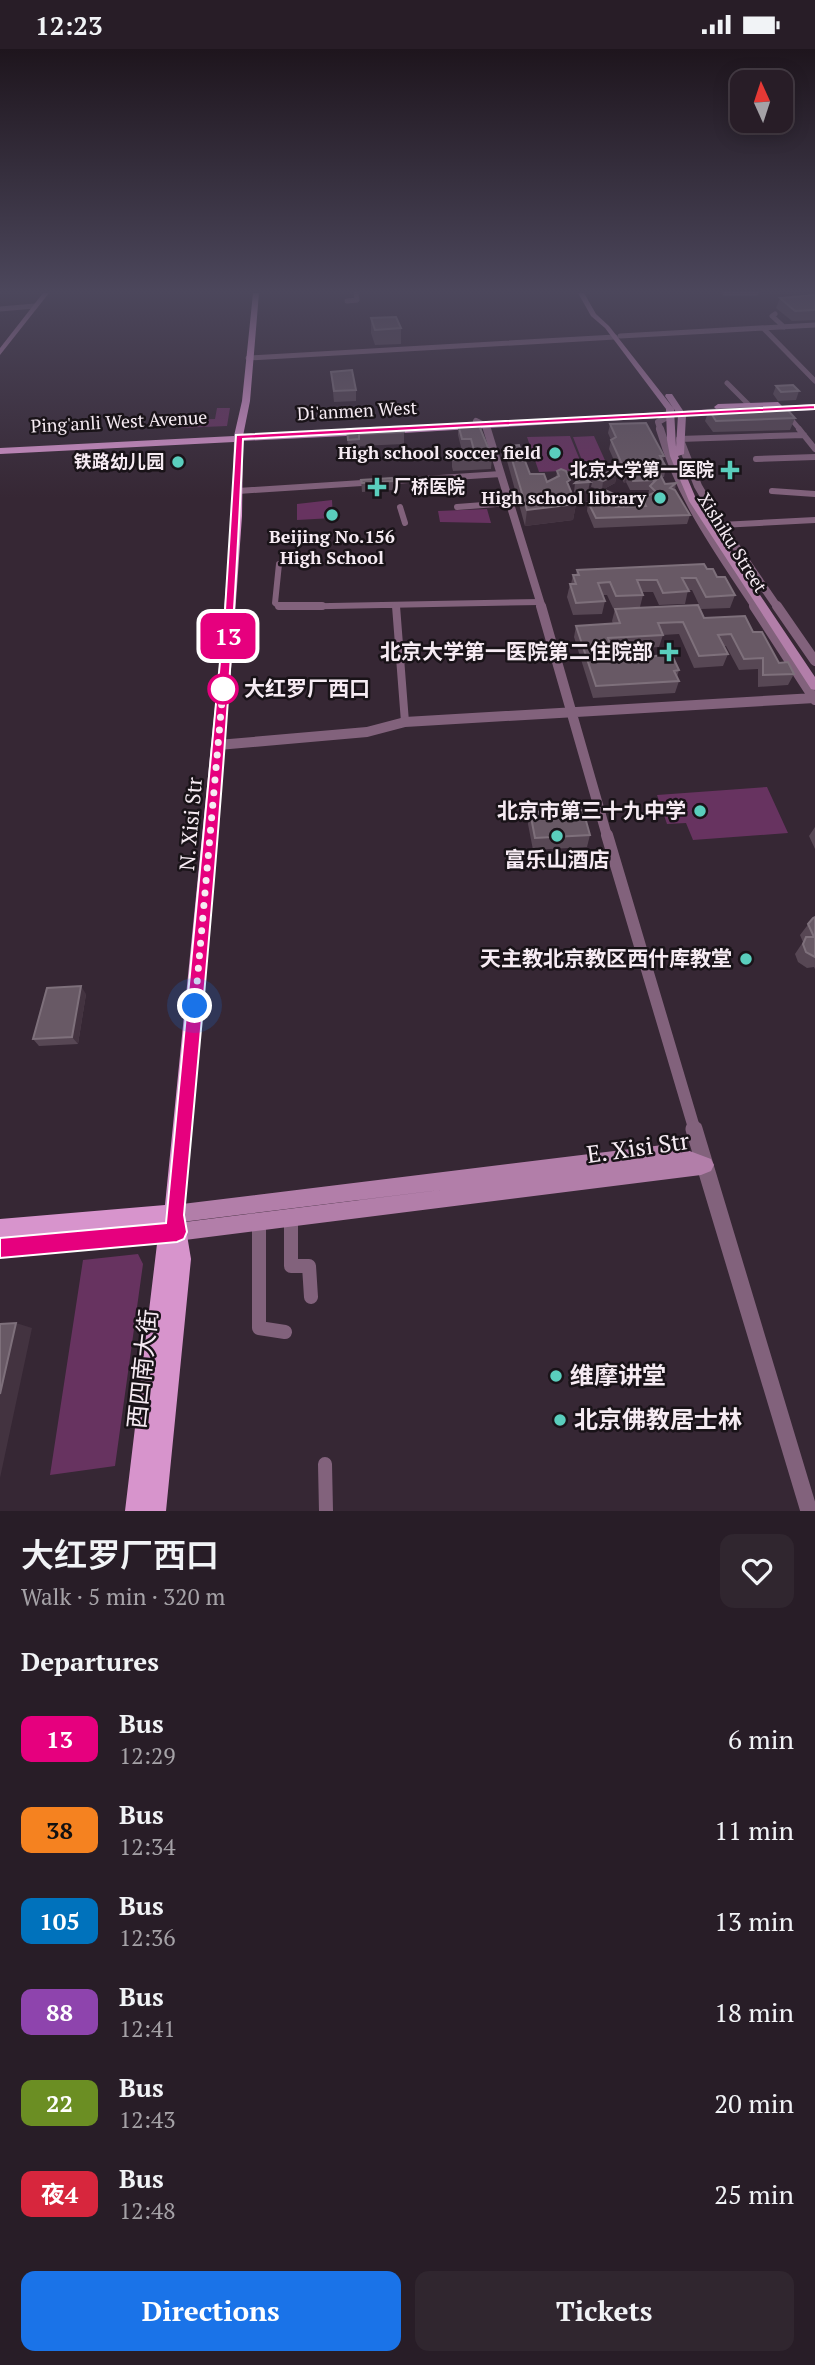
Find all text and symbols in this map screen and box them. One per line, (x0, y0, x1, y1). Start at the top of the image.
text: 12:23 (35, 8, 103, 42)
north arrow (730, 70, 793, 133)
map controls (730, 70, 793, 133)
street label: Di'anmen West (296, 395, 418, 425)
street label: Ping'anli West Avenue (30, 404, 208, 438)
place label: High school soccer field (338, 440, 541, 464)
marker: High school soccer field (547, 445, 563, 461)
place label: 铁路幼儿园 (74, 449, 164, 473)
marker: 铁路幼儿园 (170, 454, 186, 470)
place label: 北京大学第一医院 (570, 457, 714, 481)
marker: 北京大学第一医院 (720, 460, 740, 480)
place label: 厂桥医院 (393, 474, 465, 498)
marker: 厂桥医院 (367, 477, 387, 497)
place label: High school library (481, 485, 646, 509)
street label: Xishiku Street (693, 488, 773, 597)
marker: High school library (652, 490, 668, 506)
marker: Beijing No.156 High School (324, 507, 340, 523)
place label: Beijing No.156 High School (269, 524, 395, 569)
line badge: 13 (196, 613, 260, 659)
text: 13 (214, 620, 242, 652)
place label: 北京大学第一医院第二住院部 (380, 637, 653, 665)
marker: 北京大学第一医院第二住院部 (659, 642, 679, 662)
marker: 大红罗厂西口 (208, 674, 238, 704)
place label: 大红罗厂西口 (244, 674, 370, 702)
street label: N. Xisi Str (172, 776, 208, 872)
place label: 北京市第三十九中学 (497, 796, 686, 824)
marker: 北京市第三十九中学 (692, 803, 708, 819)
marker: 富乐山酒店 (549, 828, 565, 844)
place label: 富乐山酒店 (505, 845, 610, 873)
place label: 天主教北京教区西什库教堂 (480, 944, 732, 972)
marker: 天主教北京教区西什库教堂 (738, 951, 754, 967)
your location (177, 988, 212, 1023)
street label: E. Xisi Str (584, 1124, 692, 1170)
street label: 西四南大街 (120, 1308, 164, 1430)
place label: 维摩讲堂 (570, 1359, 666, 1391)
marker: 维摩讲堂 (548, 1368, 564, 1384)
place label: 北京佛教居士林 (574, 1403, 742, 1435)
marker: 北京佛教居士林 (552, 1412, 568, 1428)
text: 大红罗厂西口 (21, 1533, 219, 1576)
button: heart (720, 1534, 794, 1608)
text: Walk · 5 min · 320 m (21, 1581, 225, 1612)
text: Departures (21, 1644, 159, 1678)
text: Bus (119, 1706, 164, 1740)
text: 6 min (728, 1722, 794, 1756)
text: 13 (46, 1723, 73, 1755)
text: 12:29 (119, 1740, 176, 1771)
text: Bus (119, 1797, 164, 1831)
text: 11 min (714, 1813, 794, 1847)
text: 38 (46, 1814, 73, 1846)
text: 12:34 (119, 1831, 176, 1862)
text: Bus (119, 1888, 164, 1922)
text: 13 min (714, 1904, 794, 1938)
text: 105 (39, 1905, 80, 1937)
text: 12:36 (119, 1922, 176, 1953)
text: Bus (119, 1979, 164, 2013)
text: 18 min (714, 1995, 794, 2029)
text: 88 (46, 1996, 73, 2028)
text: 12:41 (119, 2013, 176, 2044)
text: Bus (119, 2070, 164, 2104)
text: 20 min (714, 2086, 794, 2120)
text: 22 (46, 2087, 73, 2119)
text: 12:43 (119, 2104, 176, 2135)
text: Bus (119, 2161, 164, 2195)
text: 25 min (714, 2177, 794, 2211)
text: 夜4 (41, 2178, 78, 2210)
text: 12:48 (119, 2195, 176, 2226)
button: Directions (21, 2271, 401, 2351)
button: Tickets (415, 2271, 794, 2351)

